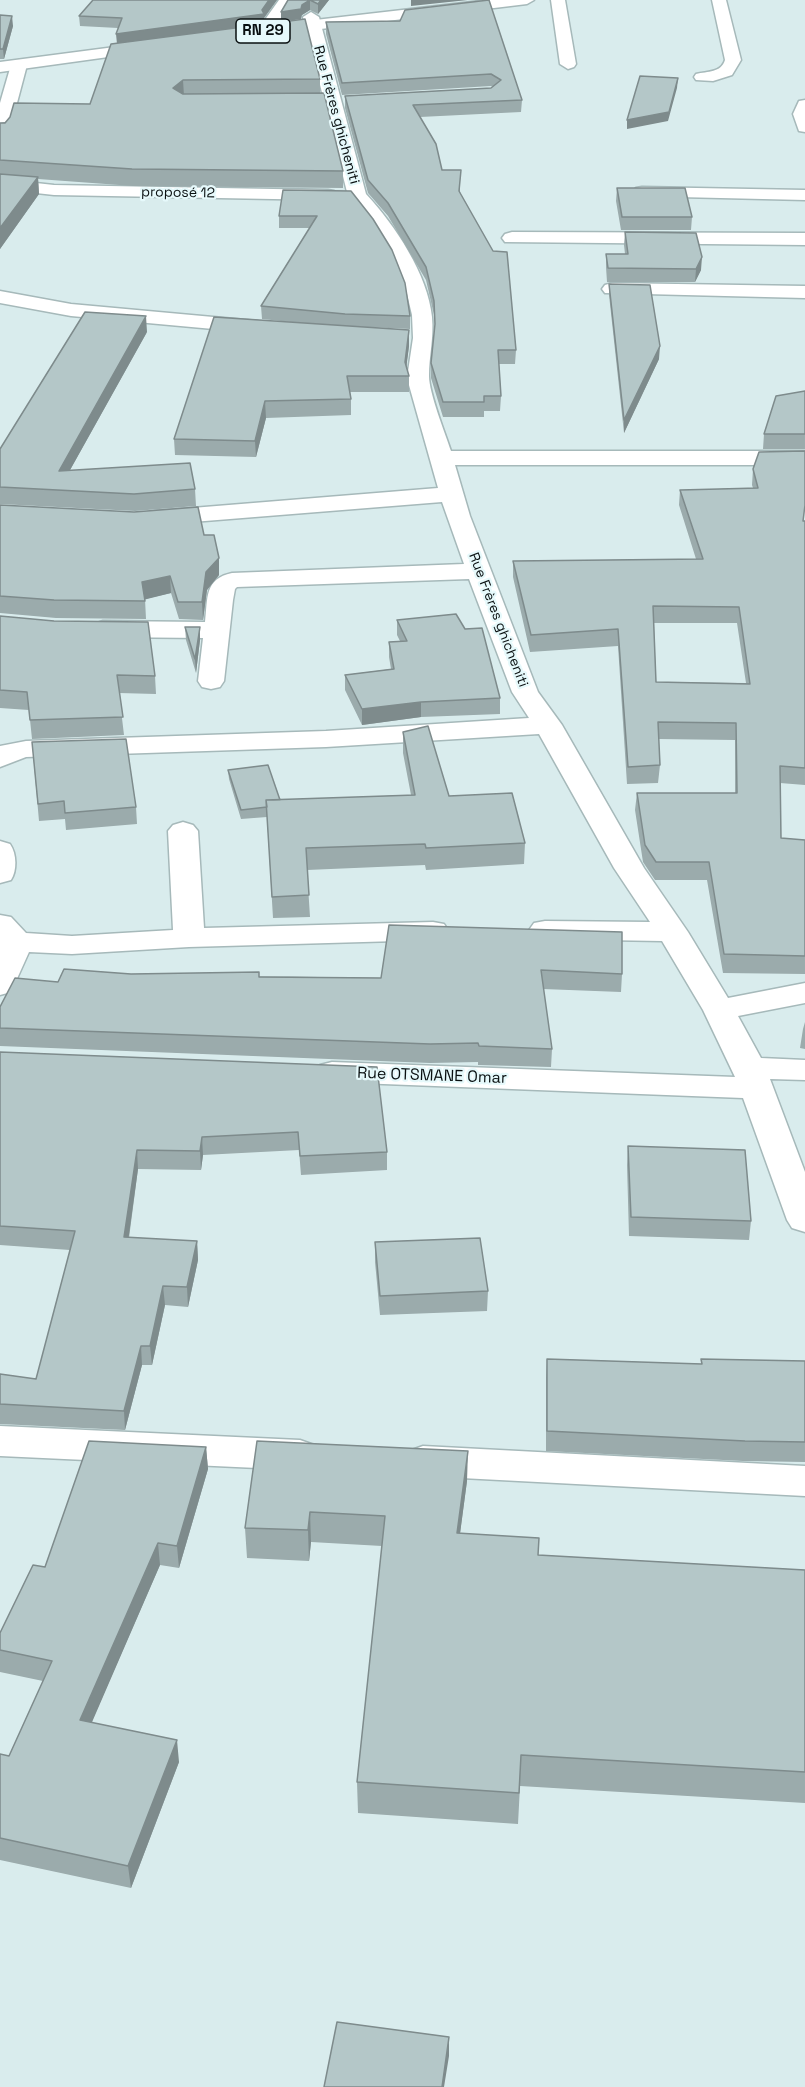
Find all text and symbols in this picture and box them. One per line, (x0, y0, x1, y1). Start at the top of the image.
road number: RN 29 (236, 19, 290, 43)
street label: Rue Frères ghicheniti (309, 44, 363, 186)
street label: proposé 12 (141, 184, 215, 202)
street label: Rue Frères ghicheniti (465, 550, 531, 690)
street label: Rue OTSMANE Omar (357, 1064, 507, 1088)

